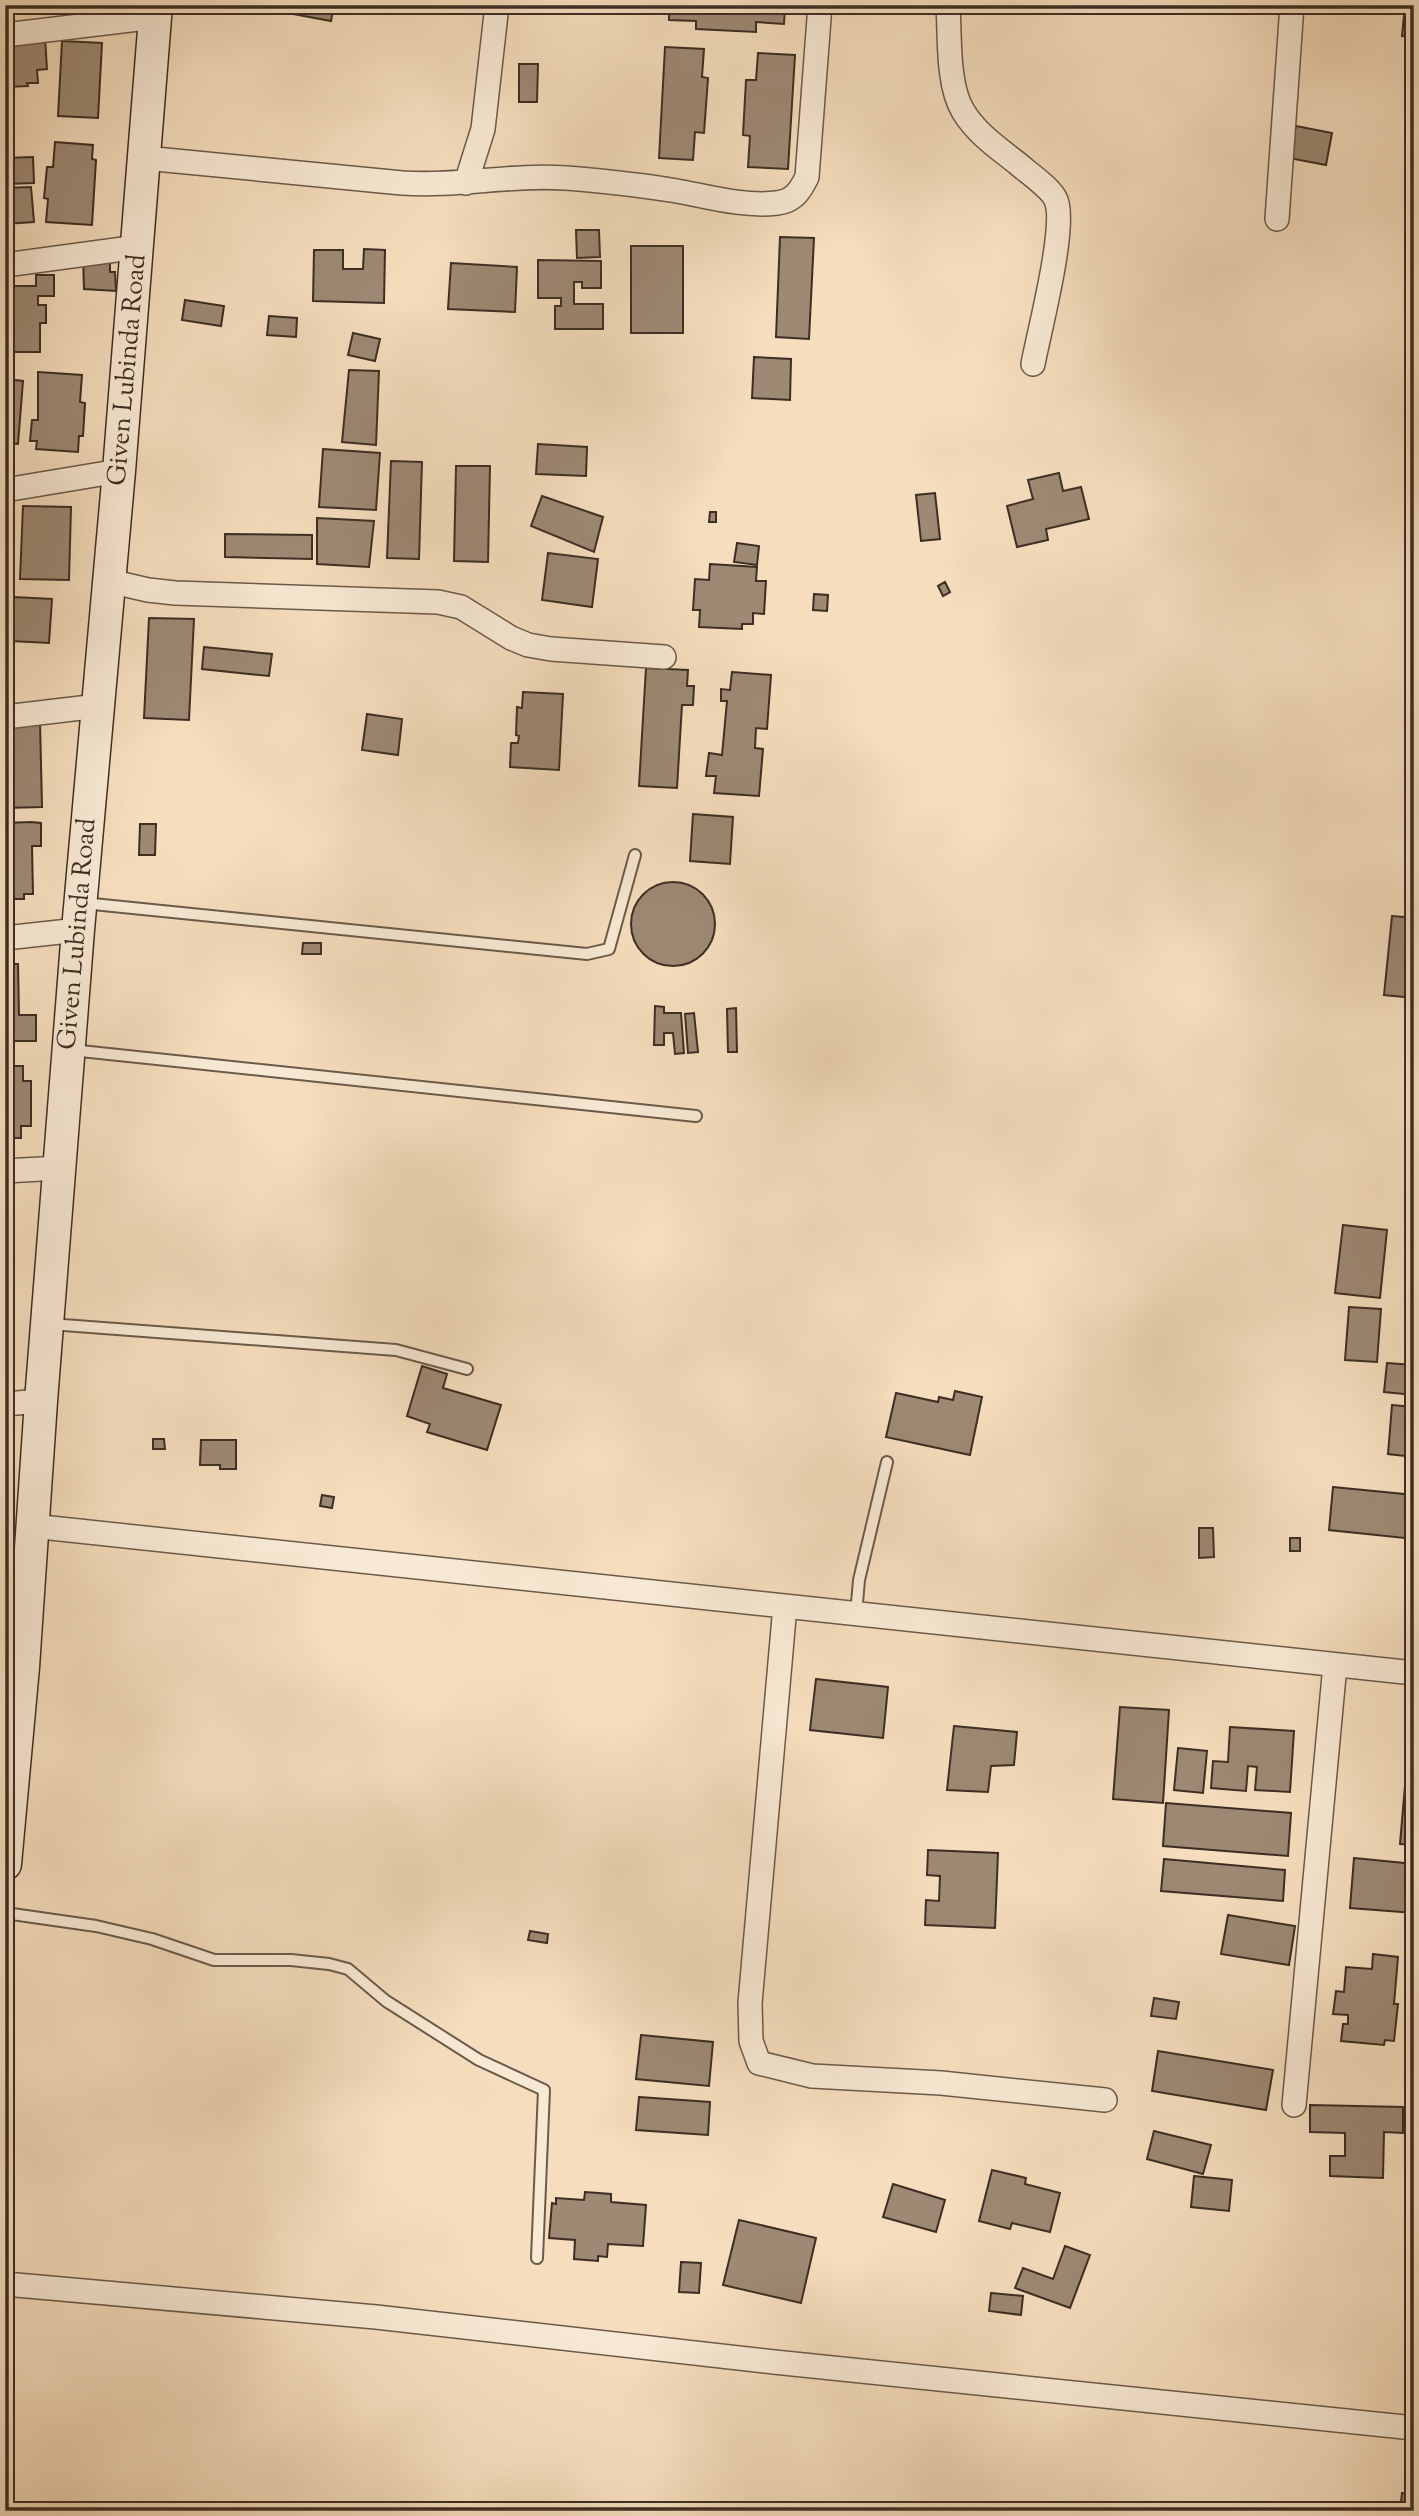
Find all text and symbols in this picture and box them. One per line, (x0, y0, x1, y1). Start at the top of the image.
street label: Given Lubinda Road (99, 252, 157, 487)
street label: Given Lubinda Road (49, 816, 107, 1051)

